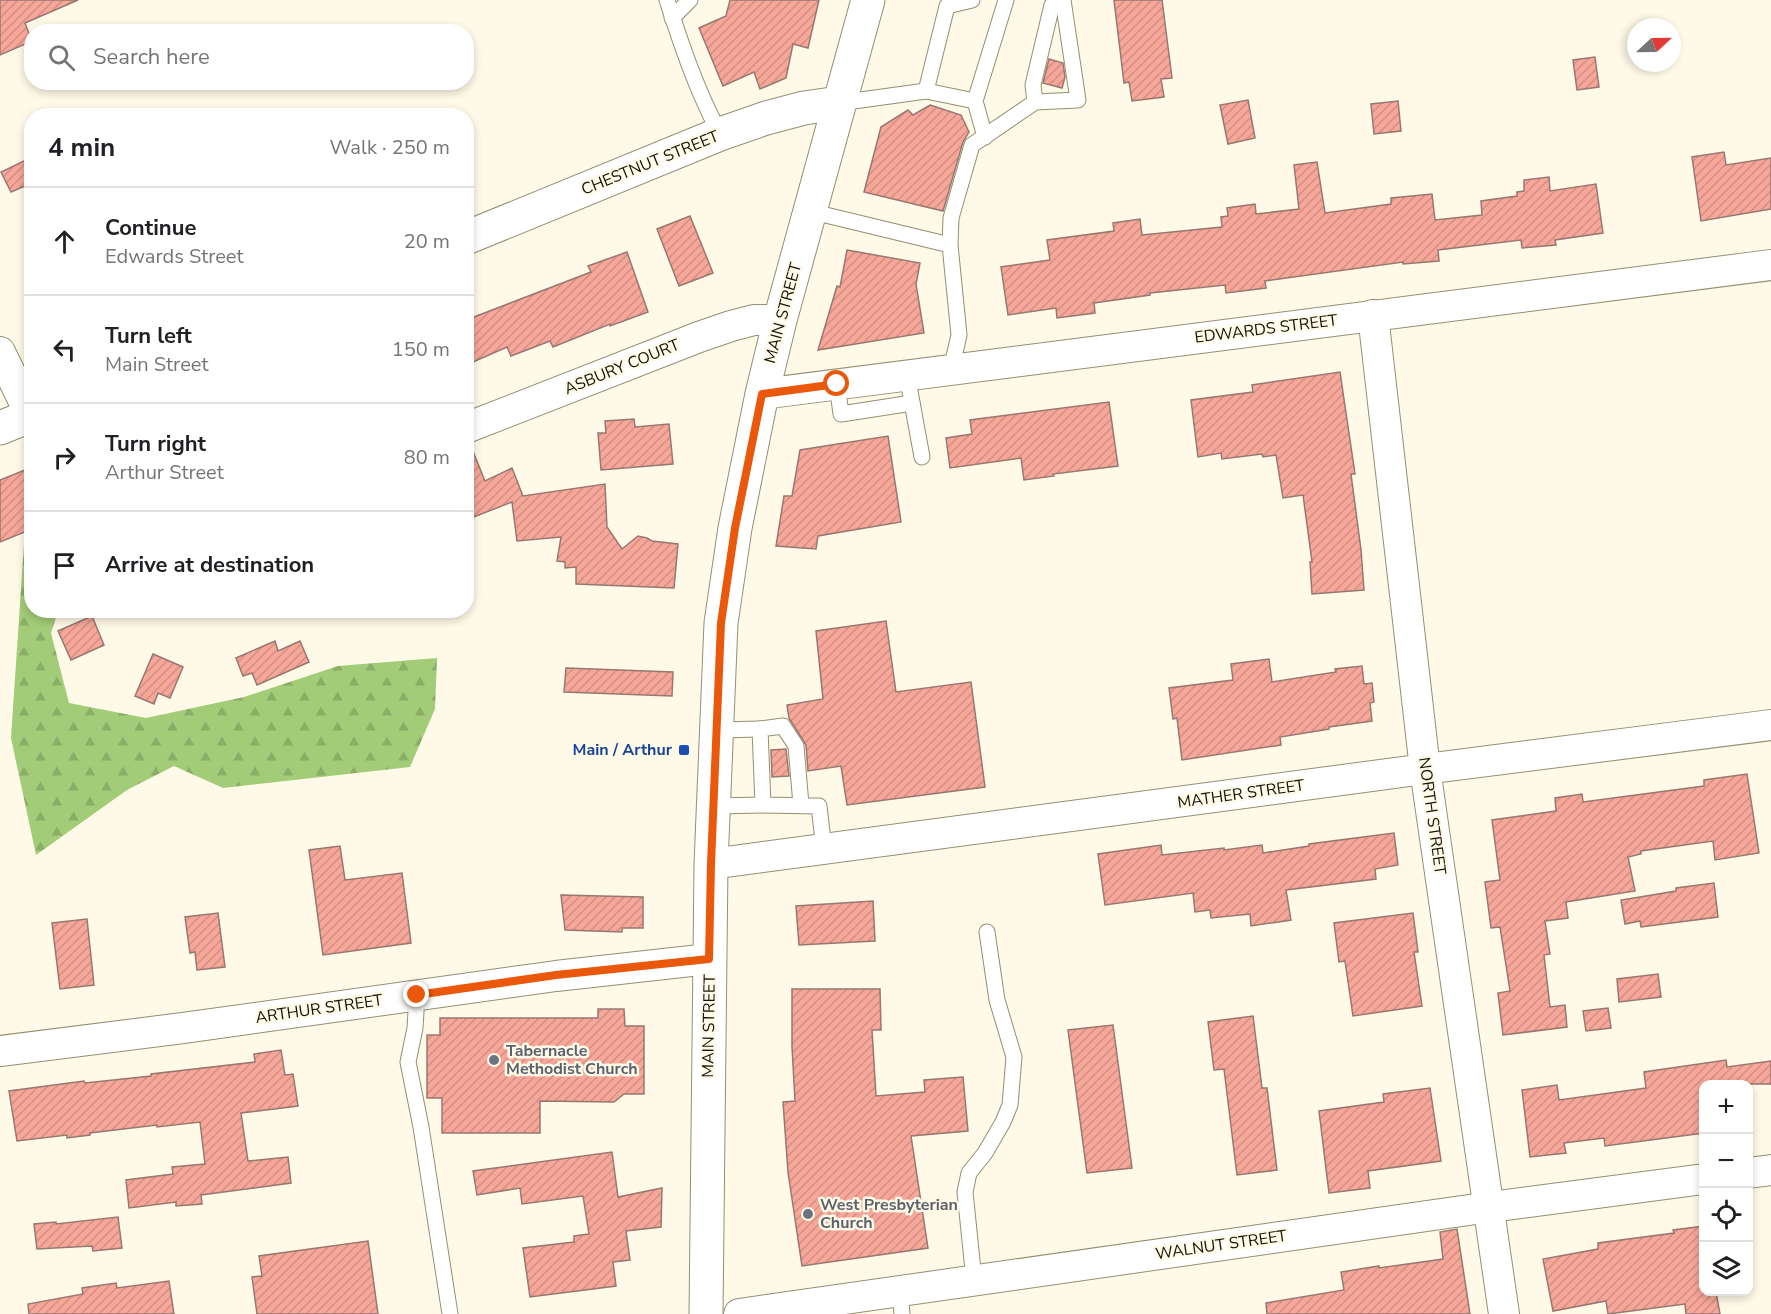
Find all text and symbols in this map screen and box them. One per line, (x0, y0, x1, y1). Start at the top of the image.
north arrow (1627, 18, 1681, 72)
search box (24, 24, 474, 90)
icon: search (45, 41, 78, 74)
text: Search here (93, 42, 210, 72)
street label: CHESTNUT STREET (578, 125, 722, 201)
text: 4 min (48, 130, 115, 165)
text: Walk · 250 m (330, 134, 450, 161)
text: Continue (105, 213, 196, 243)
icon: ahead (48, 225, 81, 258)
text: 20 m (404, 228, 450, 255)
text: Edwards Street (105, 243, 243, 270)
street label: MAIN STREET (759, 260, 807, 366)
street label: EDWARDS STREET (1193, 309, 1339, 349)
text: Turn left (105, 321, 192, 351)
icon: left (48, 333, 81, 366)
street label: ASBURY COURT (561, 334, 683, 400)
text: 150 m (392, 336, 450, 363)
text: Main Street (105, 351, 208, 378)
route start (823, 370, 849, 396)
text: Turn right (105, 429, 206, 459)
icon: right (48, 441, 81, 474)
text: 80 m (404, 444, 450, 471)
text: Arthur Street (105, 459, 224, 486)
icon: arrive (48, 549, 81, 582)
text: Arrive at destination (105, 550, 314, 580)
place label: Main / Arthur (573, 739, 673, 761)
marker: Main / Arthur (677, 743, 691, 757)
street label: NORTH STREET (1413, 756, 1451, 877)
street label: MATHER STREET (1176, 774, 1306, 814)
street label: MAIN STREET (697, 974, 721, 1078)
route end (403, 981, 429, 1007)
street label: ARTHUR STREET (254, 989, 384, 1029)
place label: Tabernacle Methodist Church (506, 1040, 638, 1080)
marker: Tabernacle Methodist Church (487, 1053, 501, 1067)
map controls (1699, 1080, 1753, 1296)
button: + (1699, 1080, 1753, 1134)
button: − (1699, 1134, 1753, 1188)
button: locate (1699, 1188, 1753, 1242)
place label: West Presbyterian Church (820, 1194, 958, 1234)
marker: West Presbyterian Church (801, 1207, 815, 1221)
street label: WALNUT STREET (1154, 1225, 1288, 1265)
button: layers (1699, 1242, 1753, 1296)

